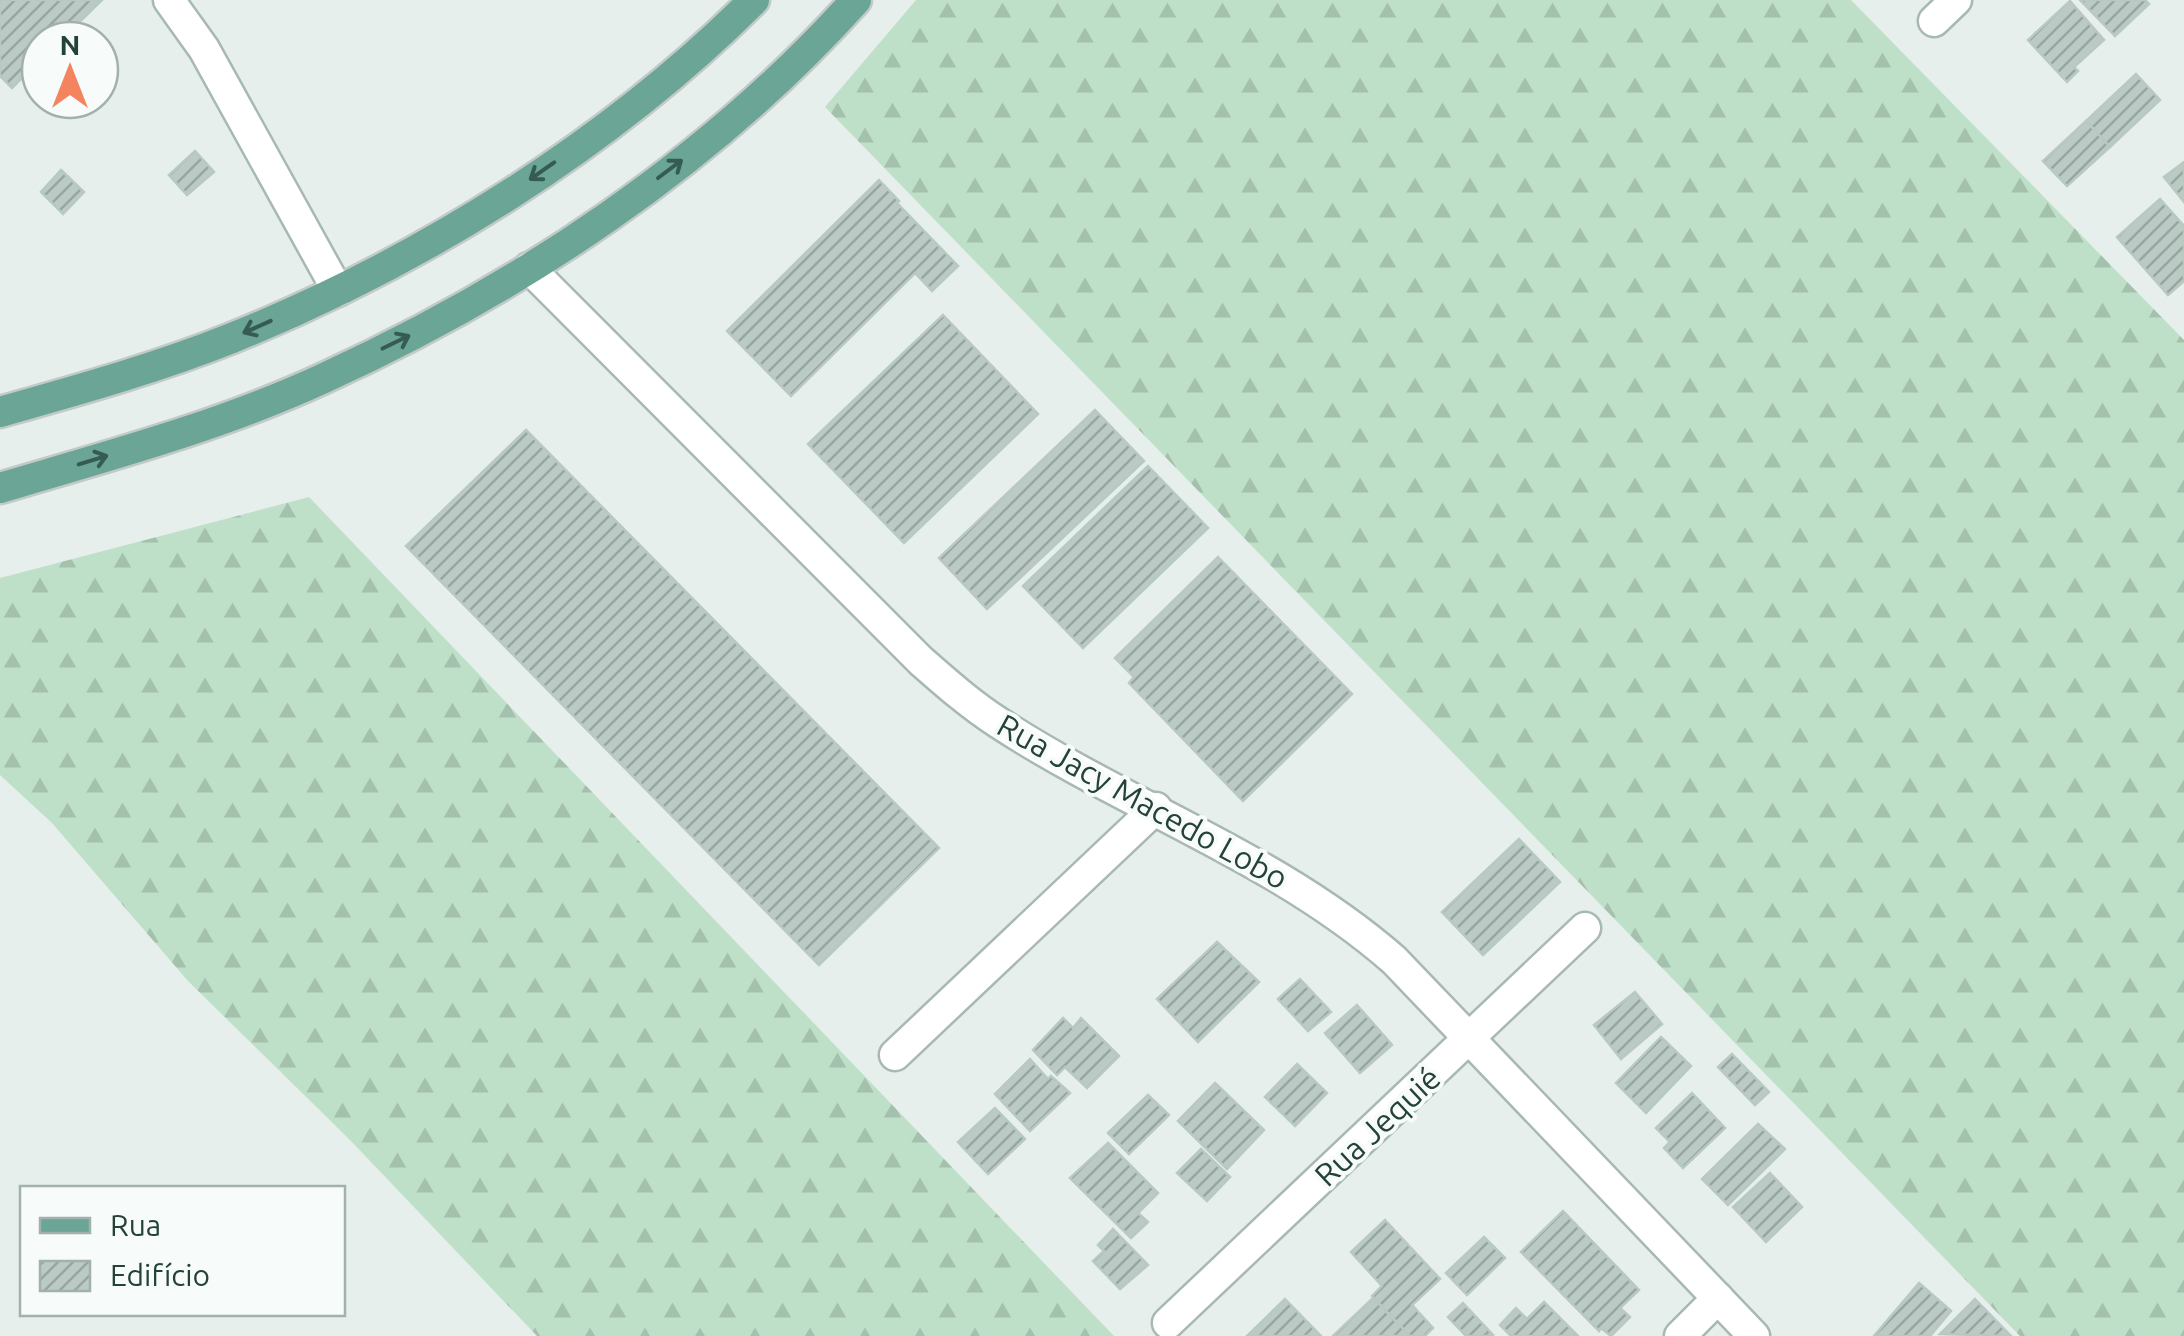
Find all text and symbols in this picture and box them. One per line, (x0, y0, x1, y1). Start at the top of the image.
north arrow (20, 20, 120, 120)
text: N (60, 29, 80, 60)
one-way arrow (656, 158, 683, 179)
one-way arrow (529, 160, 556, 181)
one-way arrow (242, 319, 273, 337)
one-way arrow (380, 332, 410, 351)
one-way arrow (77, 450, 109, 468)
street label: Rua Jacy Macedo Lobo (992, 706, 1294, 896)
street label: Rua Jequié (1307, 1059, 1447, 1193)
legend (20, 1186, 345, 1316)
text: Rua (110, 1208, 161, 1242)
text: Edifício (110, 1258, 210, 1292)

